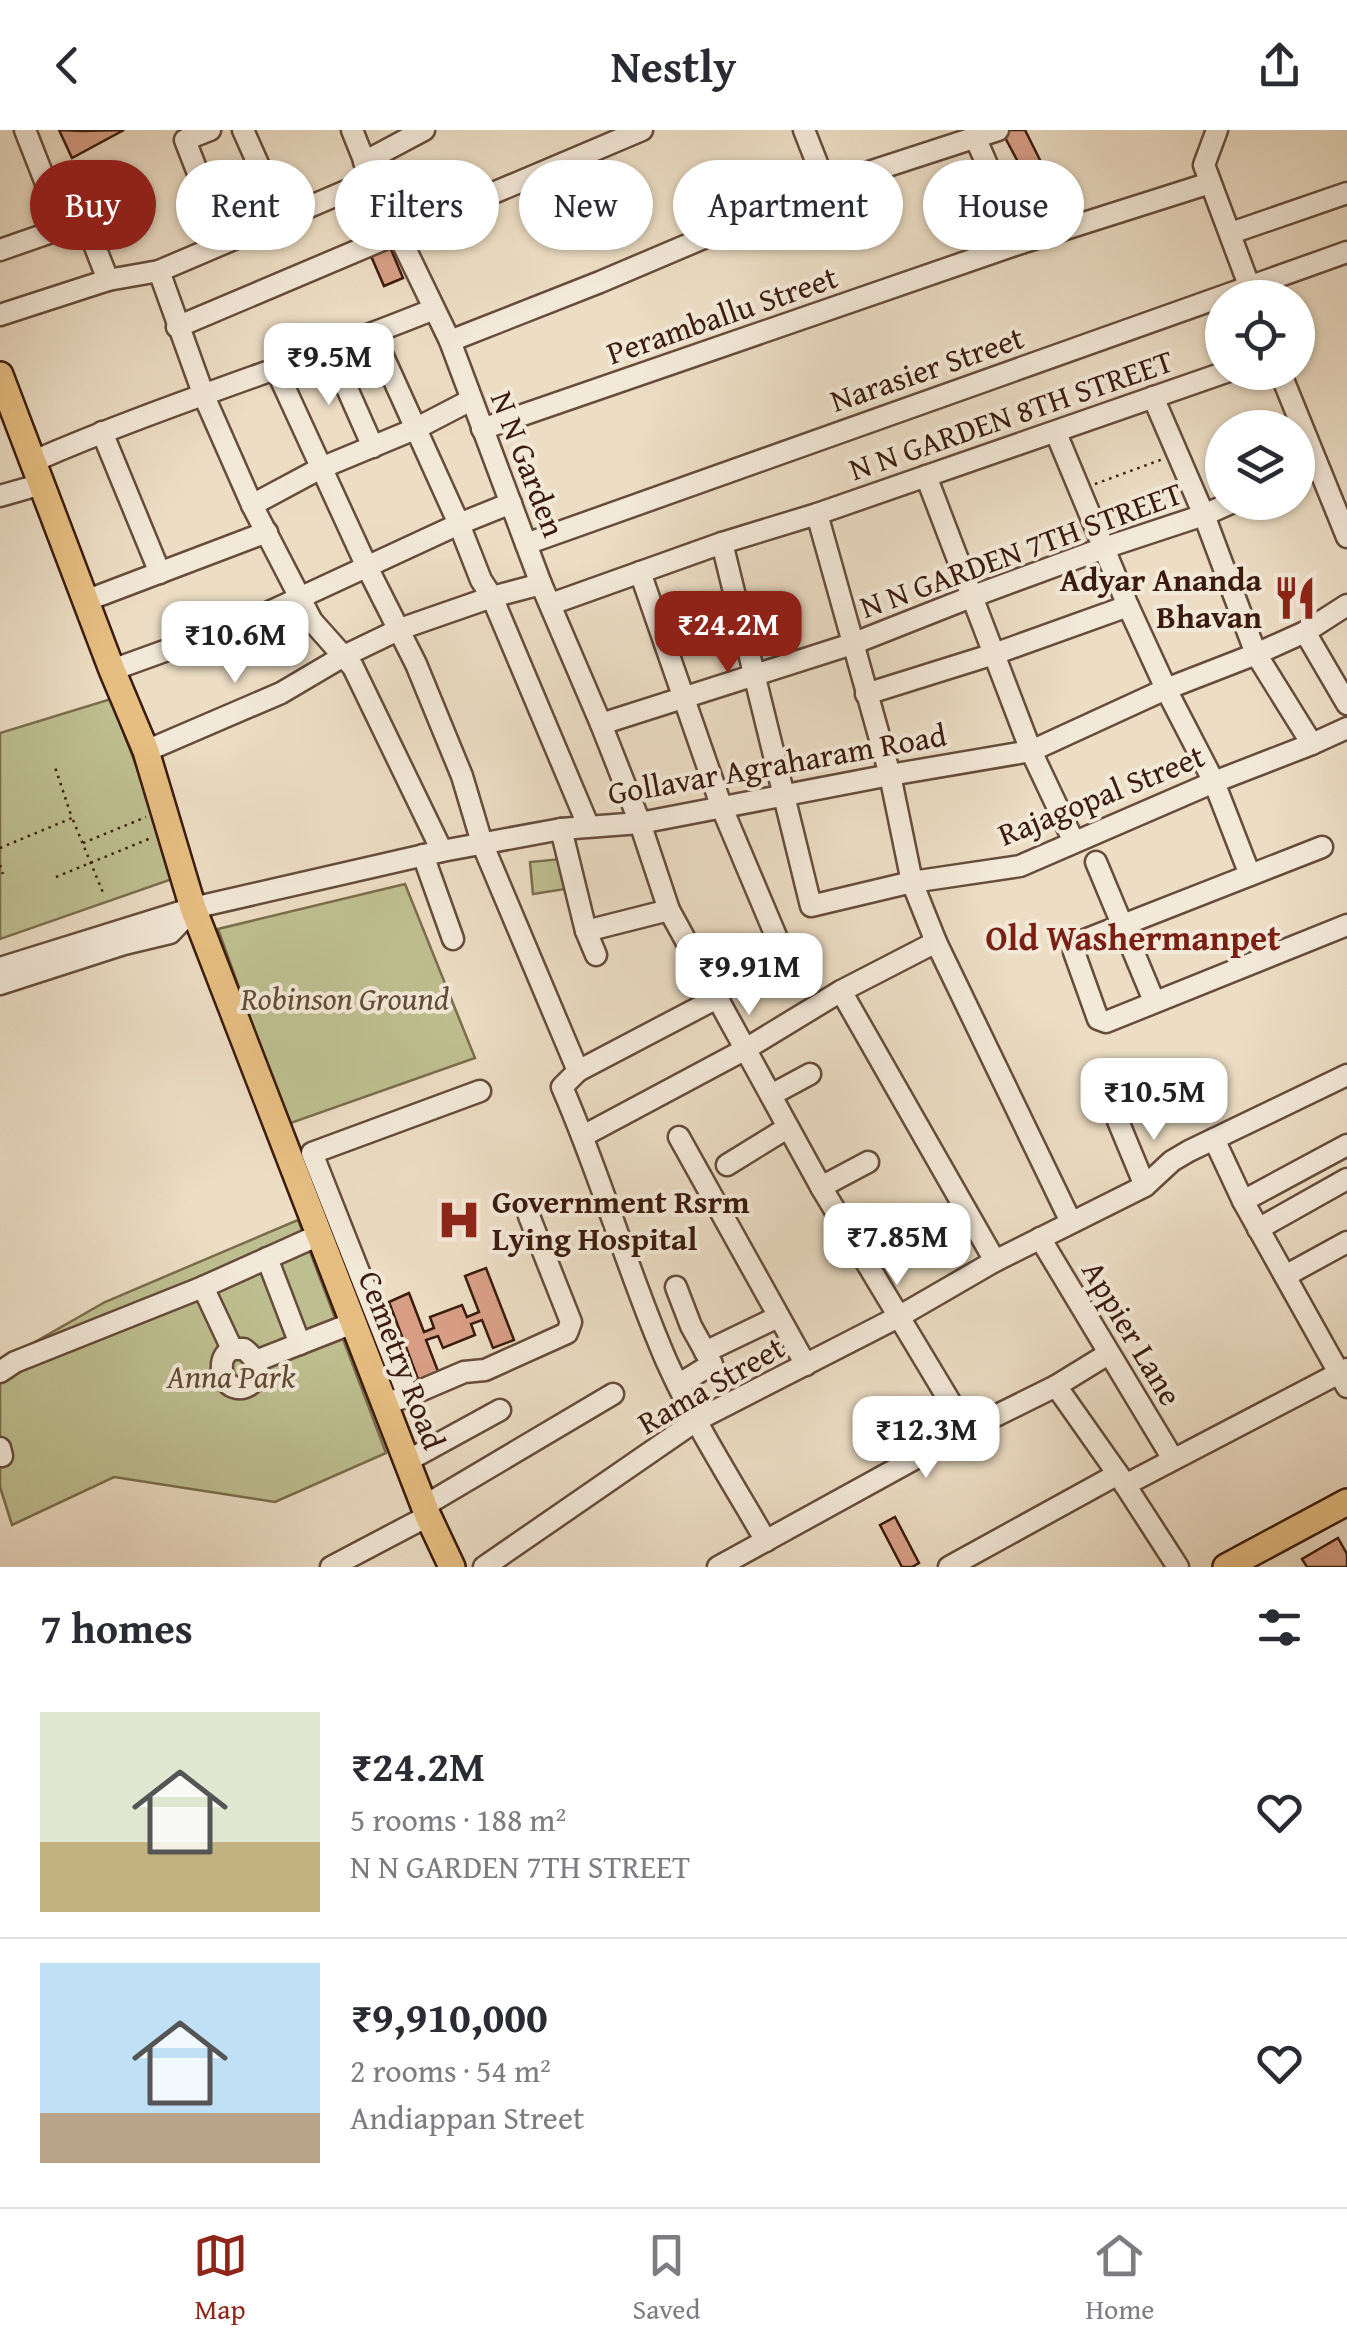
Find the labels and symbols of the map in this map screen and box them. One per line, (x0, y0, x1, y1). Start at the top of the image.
street label: Peramballu Street (600, 253, 844, 376)
street label: Narasier Street (824, 313, 1030, 424)
pin: ₹9.5M (259, 323, 399, 408)
street label: N N GARDEN 8TH STREET (842, 337, 1179, 492)
street label: N N Garden (479, 384, 578, 544)
street label: N N GARDEN 7TH STREET (853, 469, 1189, 630)
place label: Adyar Ananda Bhavan (1060, 556, 1263, 640)
restaurant icon: Adyar Ananda Bhavan (1271, 574, 1319, 622)
pin: ₹24.2M (647, 591, 809, 676)
pin: ₹10.6M (154, 601, 316, 686)
street label: Gollavar Agraharam Road (604, 711, 950, 816)
street label: Rajagopal Street (991, 732, 1211, 857)
district label: Old Washermanpet (986, 912, 1280, 963)
pin: ₹9.91M (668, 933, 830, 1018)
park label: Robinson Ground (240, 975, 449, 1022)
pin: ₹10.5M (1073, 1058, 1235, 1143)
place label: Government Rsrm Lying Hospital (492, 1178, 750, 1262)
hospital icon: Government Rsrm Lying Hospital (435, 1196, 483, 1244)
pin: ₹7.85M (816, 1203, 978, 1288)
street label: Appier Lane (1071, 1251, 1194, 1414)
street label: Cemetry Road (347, 1264, 458, 1456)
street label: Rama Street (629, 1324, 793, 1446)
park label: Anna Park (166, 1353, 296, 1400)
pin: ₹12.3M (845, 1396, 1007, 1481)

